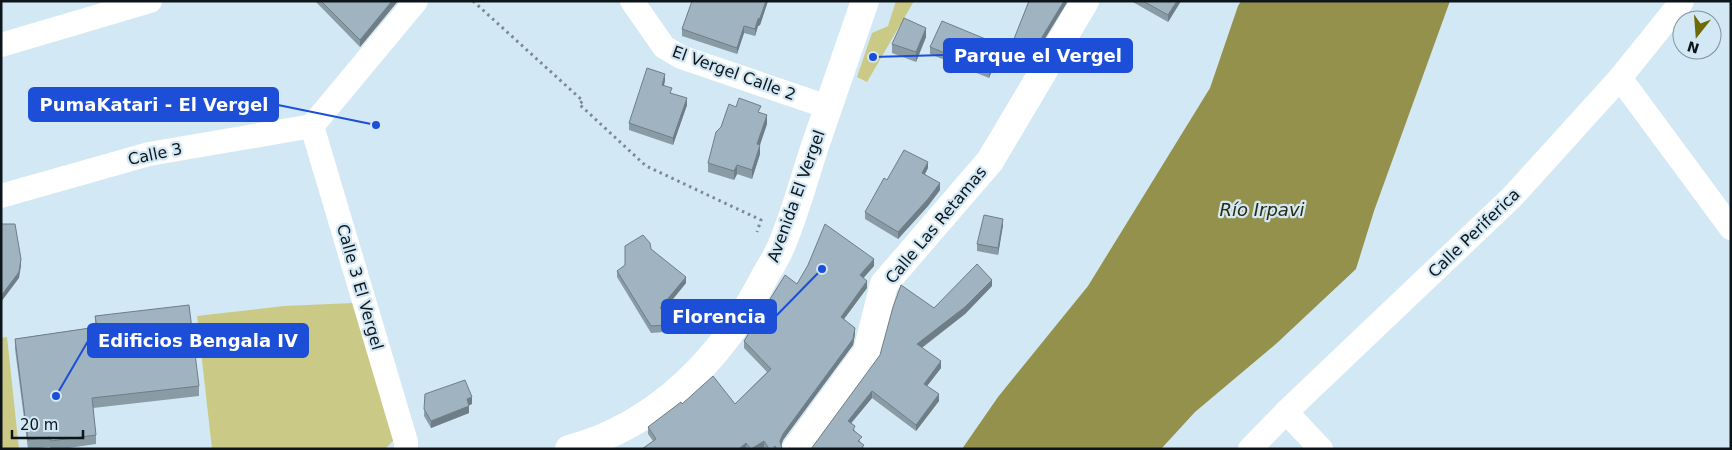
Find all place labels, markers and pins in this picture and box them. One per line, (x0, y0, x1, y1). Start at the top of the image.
callout: Parque el Vergel (944, 39, 1132, 72)
callout: PumaKatari - El Vergel (29, 88, 278, 121)
callout: Florencia (662, 300, 776, 333)
callout: Edificios Bengala IV (88, 324, 308, 357)

